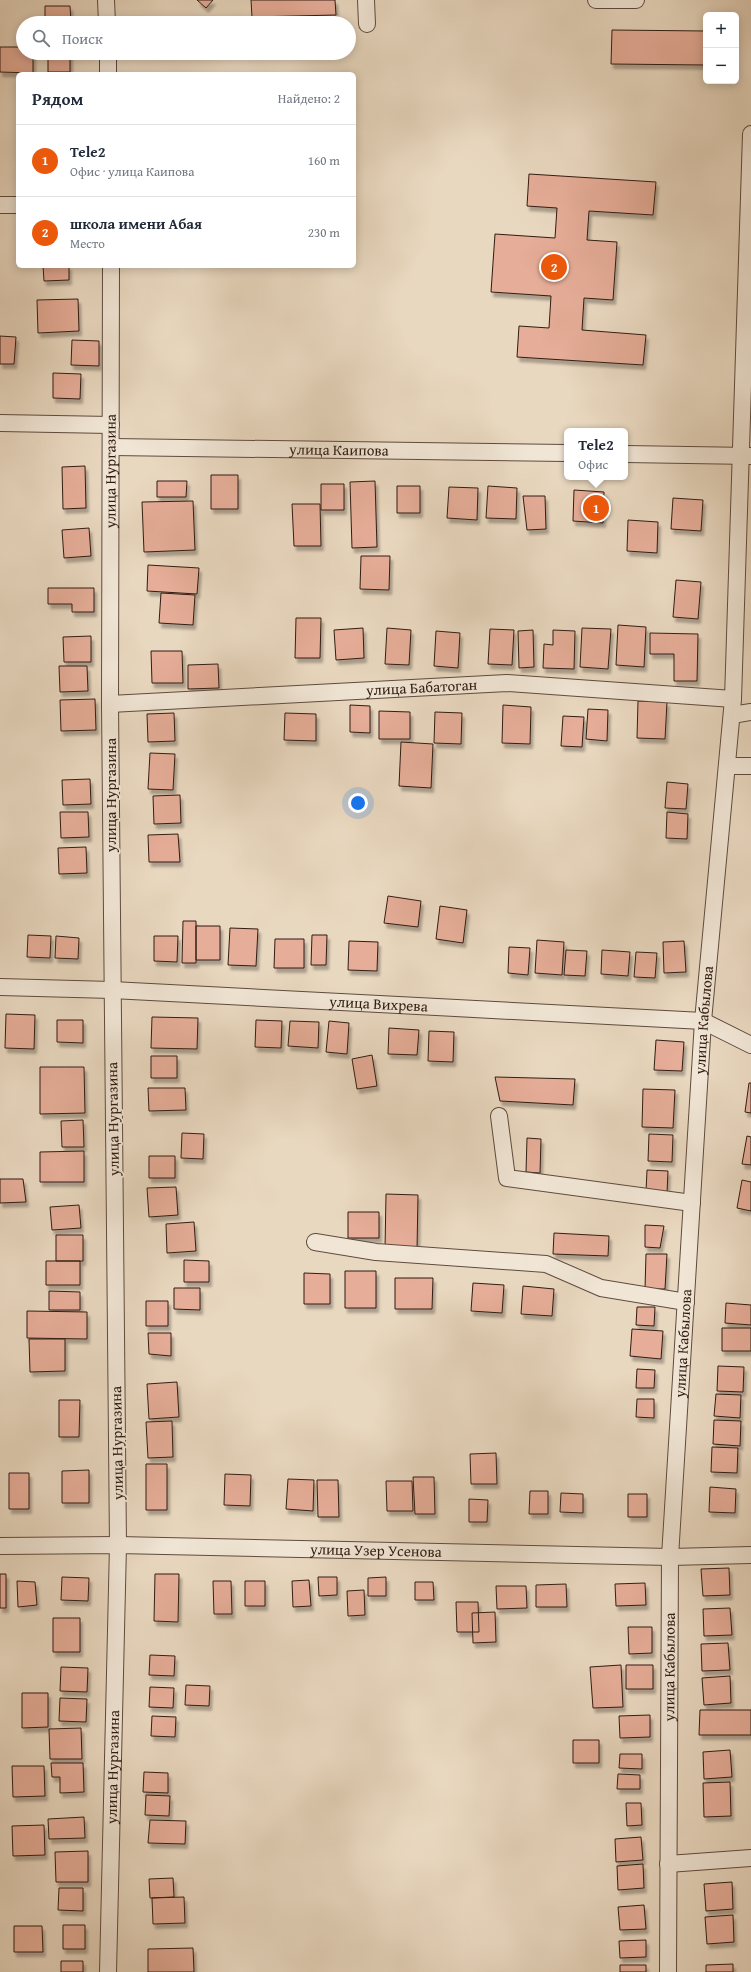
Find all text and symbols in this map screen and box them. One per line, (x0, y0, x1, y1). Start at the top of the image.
map controls (703, 12, 739, 84)
button: + (703, 12, 739, 48)
search box (16, 16, 356, 60)
icon: search (30, 27, 52, 49)
text: Поиск (62, 28, 103, 49)
button: − (703, 48, 739, 84)
text: Рядом (32, 86, 83, 111)
text: Найдено: 2 (278, 89, 340, 108)
text: Tele2 (70, 141, 105, 162)
text: 1 (42, 151, 48, 170)
text: 160 m (308, 151, 340, 170)
text: Офис · улица Каипова (70, 162, 194, 181)
text: школа имени Абая (70, 213, 202, 234)
text: 2 (42, 223, 48, 242)
text: 230 m (308, 223, 340, 242)
text: Место (70, 234, 105, 253)
pin: 2 (541, 252, 567, 282)
street label: улица Нургазина (99, 413, 121, 529)
popup (564, 428, 628, 480)
text: Tele2 (578, 434, 614, 455)
street label: улица Каипова (288, 438, 390, 461)
text: Офис (578, 455, 608, 474)
pin: 1 (583, 493, 609, 523)
street label: улица Бабатоган (364, 674, 478, 701)
street label: улица Нургазина (100, 737, 121, 853)
your location (348, 793, 368, 813)
street label: улица Кабылова (689, 964, 718, 1076)
street label: улица Вихрева (328, 990, 429, 1017)
street label: улица Нургазина (101, 1061, 124, 1177)
street label: улица Кабылова (669, 1288, 697, 1399)
street label: улица Нургазина (105, 1385, 128, 1501)
street label: улица Узер Усенова (309, 1538, 443, 1562)
street label: улица Кабылова (658, 1612, 680, 1722)
street label: улица Нургазина (100, 1709, 124, 1825)

